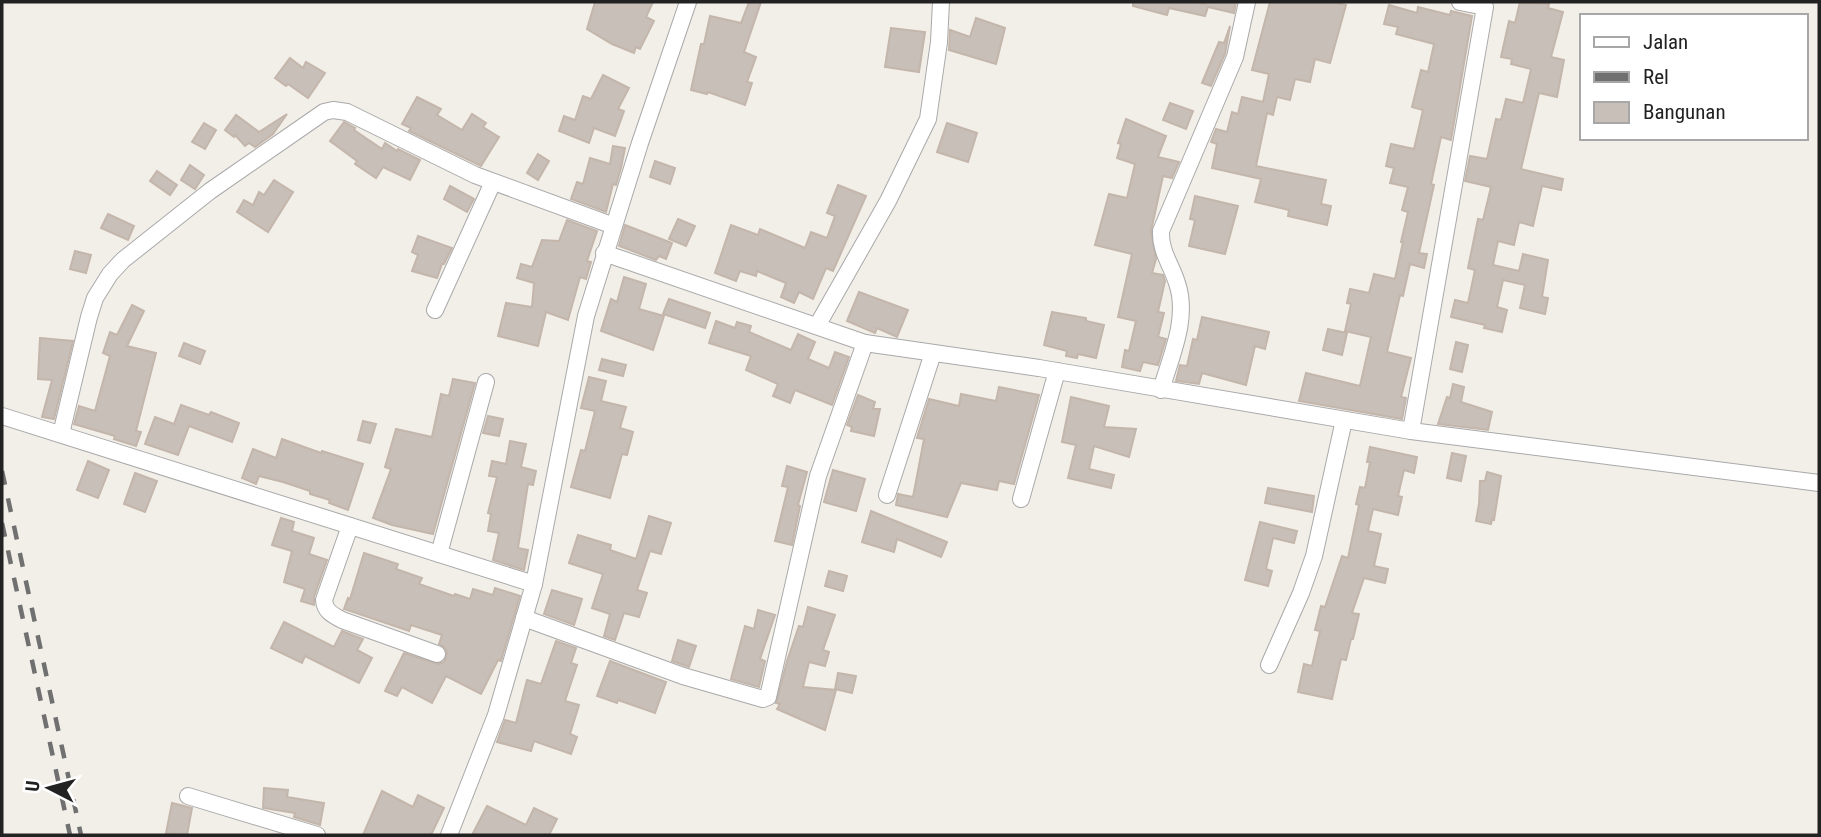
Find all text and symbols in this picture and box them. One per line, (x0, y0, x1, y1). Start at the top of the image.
legend (1580, 14, 1807, 140)
text: Jalan (1643, 30, 1688, 54)
text: Rel (1643, 65, 1669, 89)
text: Bangunan (1643, 100, 1726, 124)
north arrow (14, 753, 84, 823)
text: U (21, 780, 45, 793)

